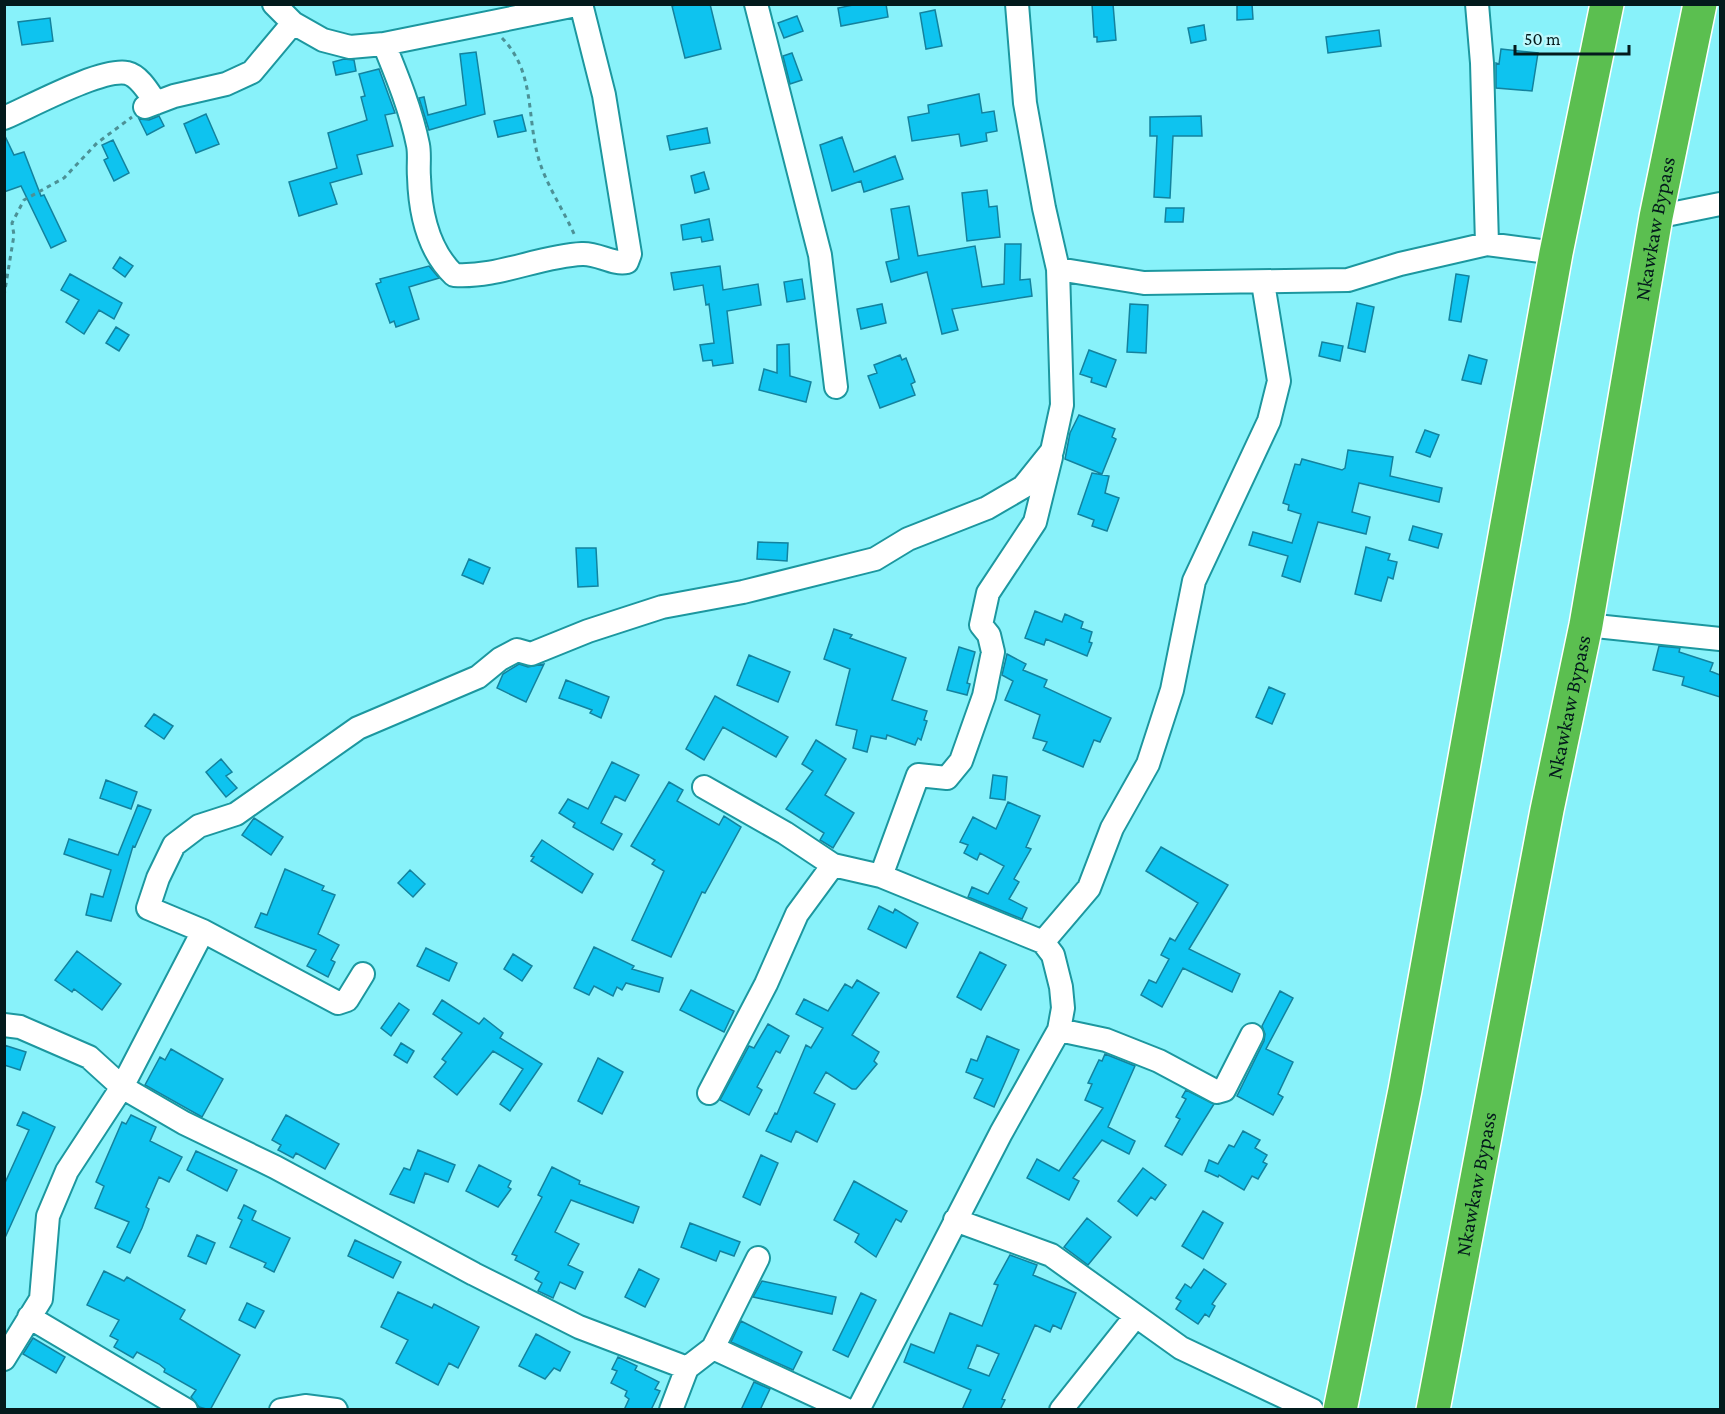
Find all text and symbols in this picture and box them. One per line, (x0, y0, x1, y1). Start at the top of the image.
scale bar (1515, 18, 1629, 56)
text: 50 m (1524, 29, 1561, 49)
street label: Nkawkaw Bypass (1630, 154, 1680, 303)
street label: Nkawkaw Bypass (1542, 633, 1596, 781)
street label: Nkawkaw Bypass (1450, 1110, 1501, 1258)

